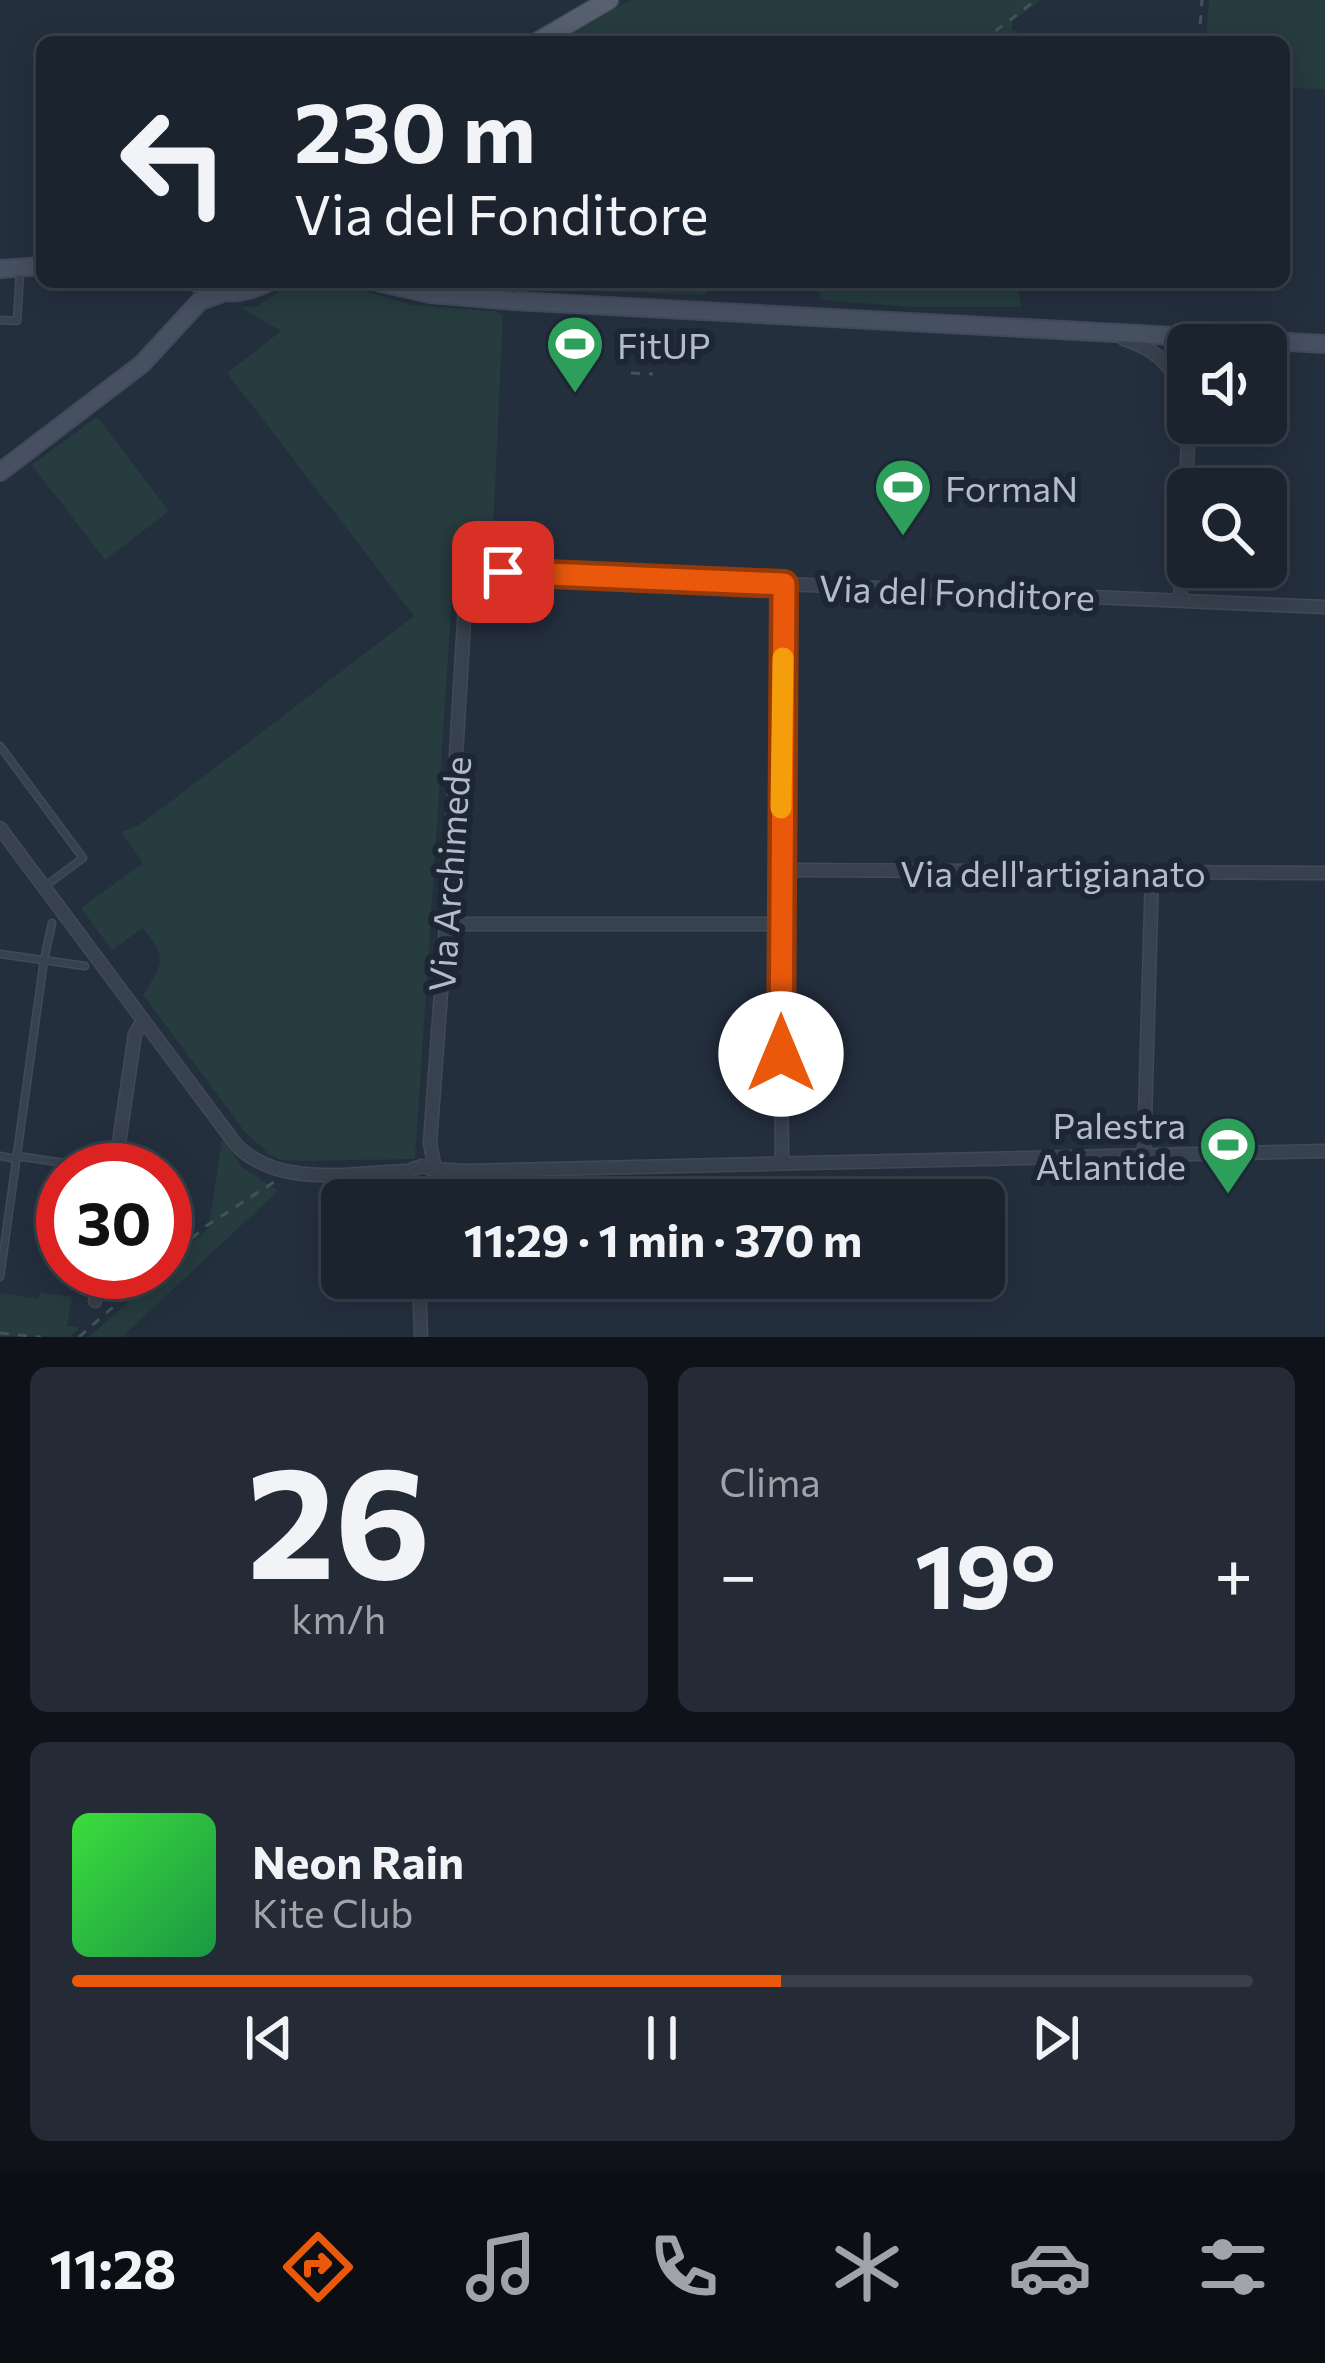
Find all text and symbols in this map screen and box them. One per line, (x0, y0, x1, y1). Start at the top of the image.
text: 230 m (294, 78, 536, 180)
icon: left (96, 84, 252, 240)
text: Via del Fonditore (294, 180, 708, 246)
sports icon: FitUP (544, 313, 606, 395)
place label: FitUP (617, 322, 711, 366)
map controls (1167, 324, 1287, 588)
button: sound (1167, 324, 1287, 444)
sports icon: FormaN (872, 456, 934, 538)
place label: FormaN (945, 465, 1078, 509)
button: search (1167, 468, 1287, 588)
pin (452, 521, 554, 623)
icon: arrive (470, 539, 536, 605)
street label: Via del Fonditore (818, 564, 1096, 618)
street label: Via Archimede (418, 755, 478, 993)
street label: Via dell'artigianato (900, 850, 1206, 894)
position arrow (718, 991, 844, 1117)
place label: Palestra Atlantide (1035, 1102, 1186, 1187)
sports icon: Palestra Atlantide (1197, 1114, 1259, 1196)
speed limit sign: 30 (36, 1143, 192, 1299)
text: 11:29 · 1 min · 370 m (464, 1211, 862, 1266)
text: 26 (247, 1420, 431, 1611)
text: Clima (720, 1457, 821, 1505)
text: 19° (915, 1517, 1056, 1628)
text: − (720, 1532, 757, 1613)
text: + (1214, 1532, 1253, 1613)
text: km/h (291, 1594, 386, 1642)
text: Neon Rain (252, 1833, 464, 1888)
text: Kite Club (252, 1888, 413, 1936)
icon: previous (236, 2005, 302, 2071)
icon: pause (629, 2005, 695, 2071)
icon: next (1023, 2005, 1089, 2071)
icon: directions (276, 2225, 360, 2309)
icon: music (459, 2225, 543, 2309)
icon: phone (642, 2225, 726, 2309)
icon: climate (825, 2225, 909, 2309)
icon: car (1008, 2225, 1092, 2309)
icon: filters (1191, 2225, 1275, 2309)
text: 11:28 (50, 2234, 177, 2300)

